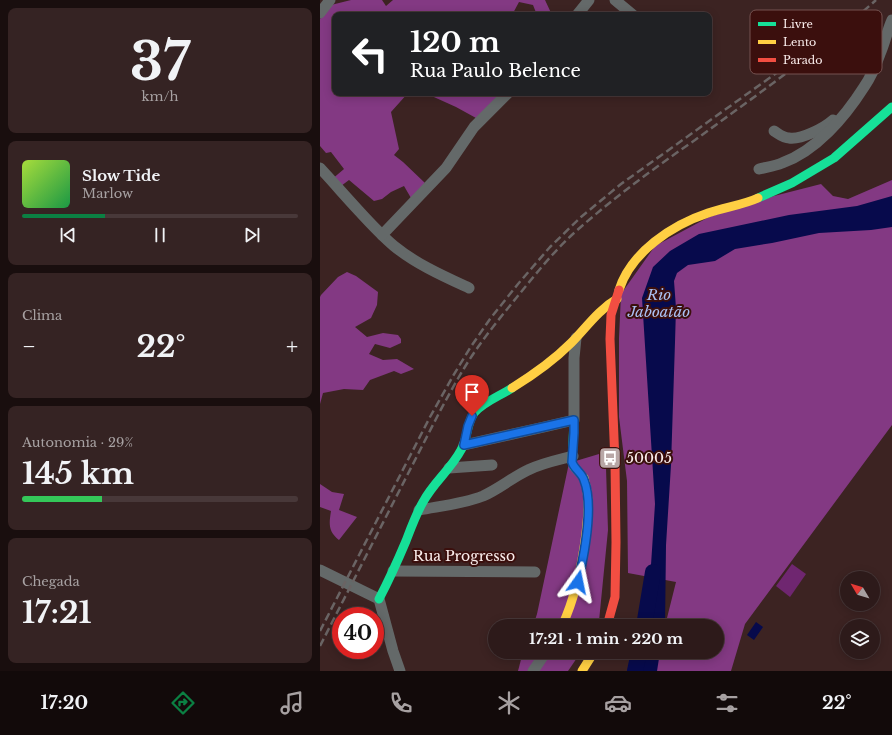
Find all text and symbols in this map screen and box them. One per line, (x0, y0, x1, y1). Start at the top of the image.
legend (750, 10, 882, 74)
text: Livre (783, 17, 813, 31)
text: 120 m (410, 25, 500, 60)
icon: left (344, 28, 396, 80)
text: 37 (130, 30, 190, 94)
text: Lento (783, 35, 816, 49)
text: Parado (783, 53, 822, 67)
text: Rua Paulo Belence (410, 60, 581, 82)
text: km/h (142, 88, 178, 105)
text: Slow Tide (82, 166, 160, 185)
text: Marlow (82, 185, 133, 202)
icon: previous (57, 224, 79, 246)
icon: pause (149, 224, 171, 246)
icon: next (241, 224, 263, 246)
water label: Rio Jaboatão (627, 285, 690, 321)
text: Clima (22, 307, 62, 324)
text: 22° (136, 328, 185, 365)
text: − (22, 333, 36, 360)
text: + (286, 333, 298, 360)
pin (455, 375, 489, 416)
icon: arrive (461, 381, 483, 403)
text: Autonomia · 29% (22, 434, 133, 451)
bus stop icon: 50005 (597, 445, 623, 471)
place label: 50005 (626, 449, 672, 467)
text: 145 km (22, 455, 134, 492)
street label: Rua Progresso (413, 547, 515, 565)
position arrow (557, 561, 599, 603)
north arrow (840, 571, 880, 611)
map controls (840, 571, 880, 659)
text: Chegada (22, 573, 80, 590)
text: 17:21 (22, 594, 92, 631)
speed limit sign: 40 (332, 607, 384, 659)
button: layers (840, 619, 880, 659)
text: 17:21 · 1 min · 220 m (529, 629, 683, 648)
icon: directions (169, 689, 197, 717)
icon: music (278, 689, 306, 717)
icon: phone (387, 689, 415, 717)
icon: climate (495, 689, 523, 717)
icon: car (604, 689, 632, 717)
icon: filters (713, 689, 741, 717)
text: 17:20 (40, 692, 88, 714)
text: 22° (822, 692, 851, 714)

